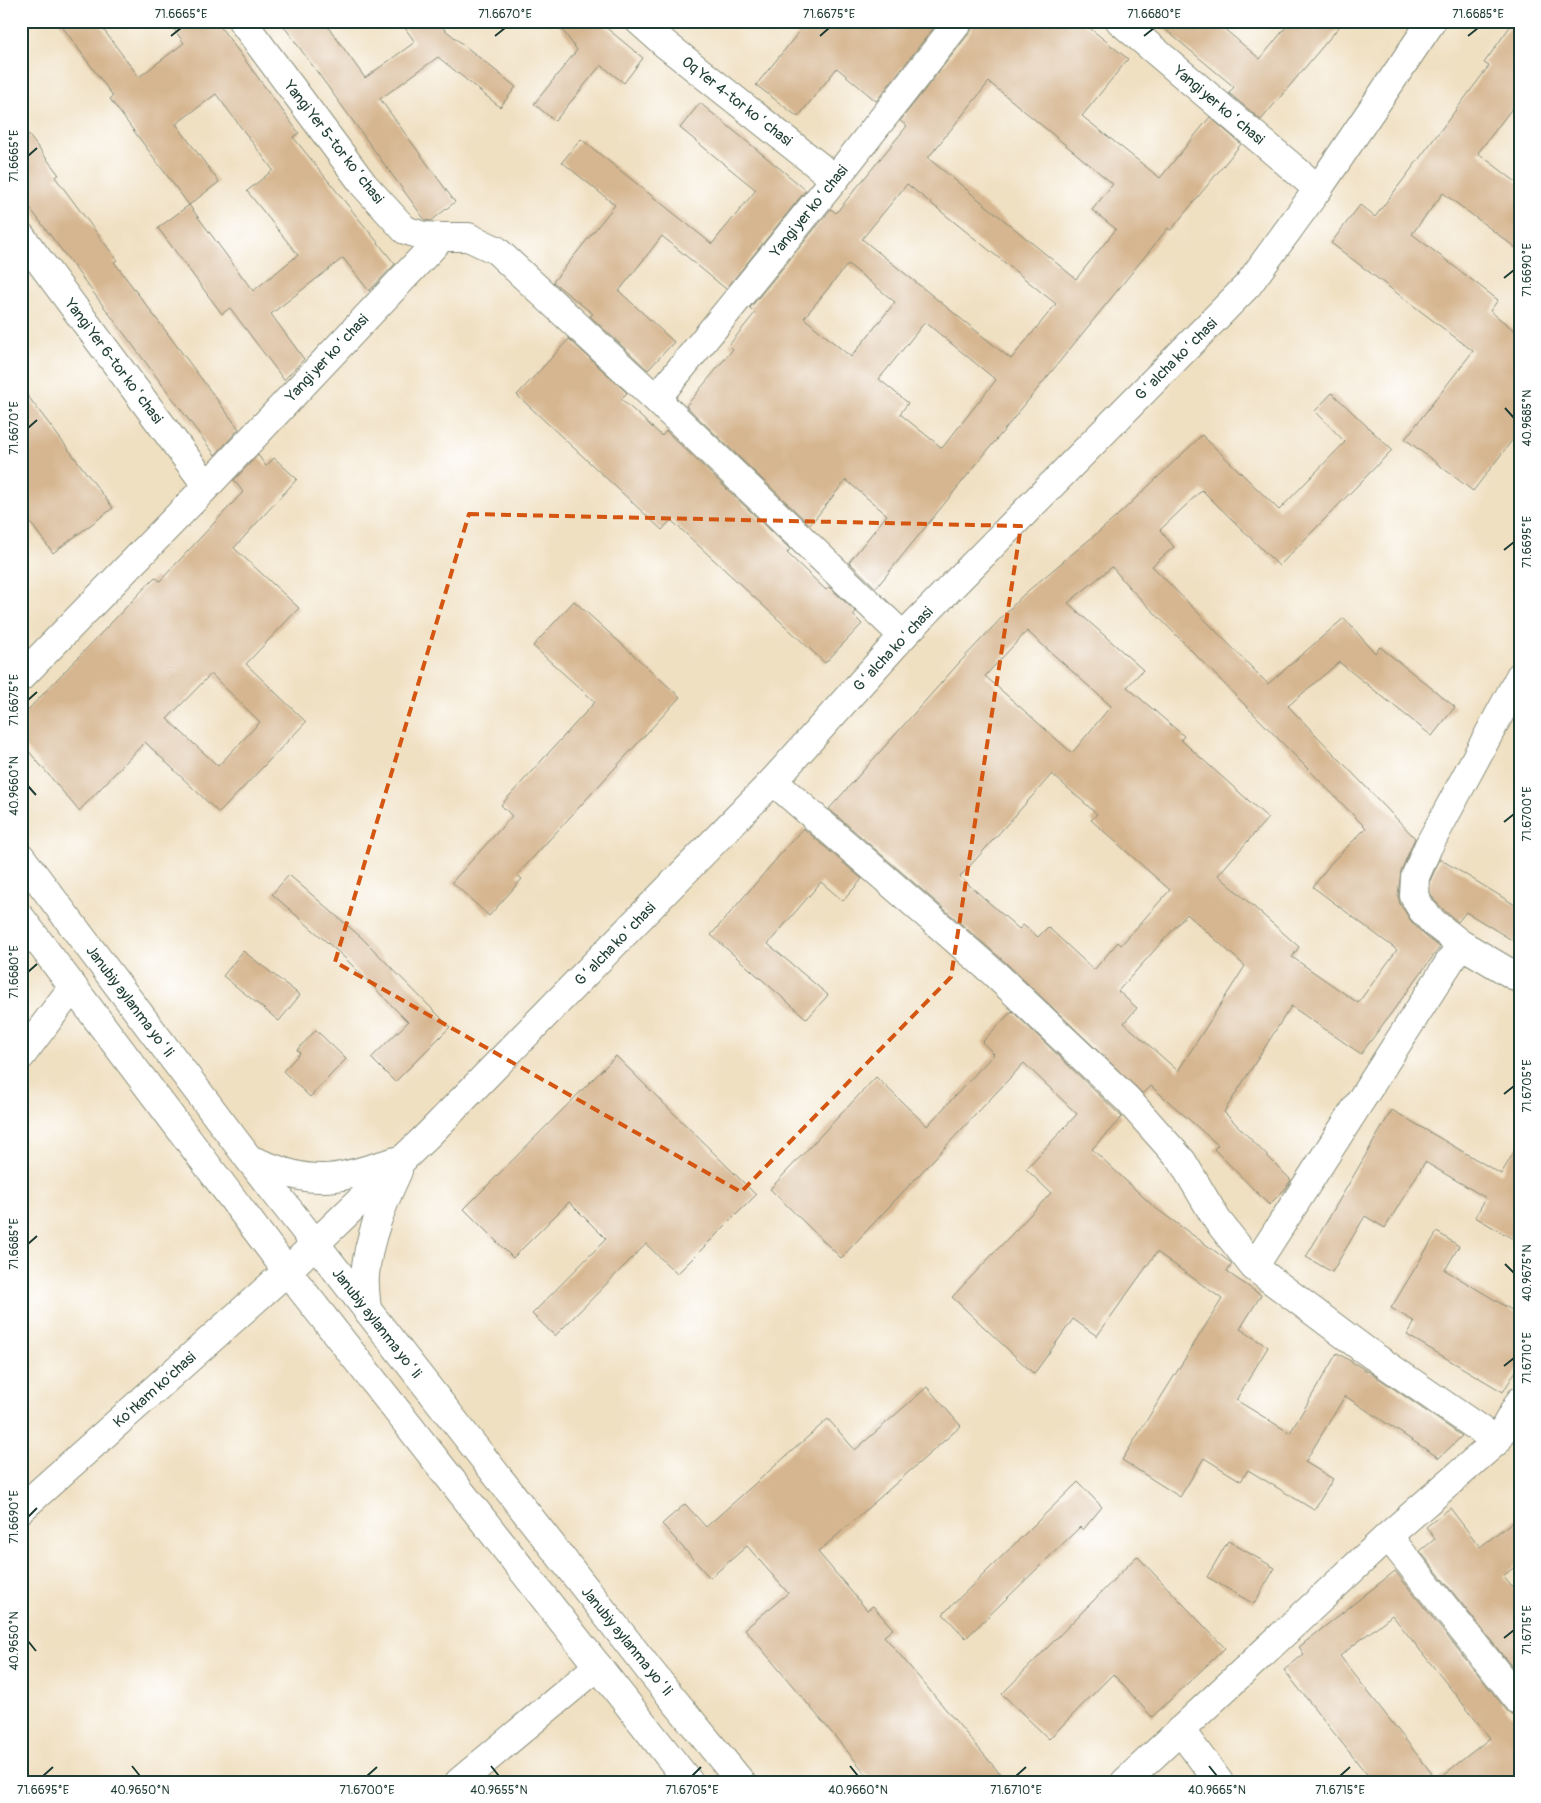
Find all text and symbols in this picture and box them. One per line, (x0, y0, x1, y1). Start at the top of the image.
text: 71.6665°E (155, 7, 207, 22)
text: 71.6670°E (478, 7, 532, 22)
text: 71.6675°E (803, 7, 855, 22)
text: 71.6680°E (1127, 7, 1181, 22)
text: 71.6685°E (1452, 7, 1504, 22)
street label: Oq Yer 4-tor koʻchasi (678, 52, 796, 151)
street label: Yangi yer koʻchasi (1168, 61, 1268, 149)
street label: Yangi Yer 5-tor koʻchasi (279, 76, 388, 208)
text: 71.6665°E (7, 130, 22, 182)
street label: Yangi yer koʻchasi (766, 161, 853, 262)
text: 71.6690°E (1520, 243, 1535, 297)
street label: Yangi Yer 6-tor koʻchasi (60, 294, 167, 428)
street label: Yangi yer koʻchasi (281, 310, 373, 407)
street label: Gʻalcha koʻchasi (1131, 314, 1222, 405)
text: 40.9685°N (1520, 390, 1535, 446)
text: 71.6670°E (7, 401, 22, 455)
text: 71.6695°E (1520, 516, 1535, 568)
street label: Gʻalcha koʻchasi (849, 603, 938, 696)
text: 71.6675°E (7, 674, 22, 726)
text: 40.9660°N (7, 756, 22, 816)
text: 71.6700°E (1520, 787, 1535, 841)
street label: Gʻalcha koʻchasi (571, 898, 660, 990)
street label: Janubiy aylanma yoʻli (81, 942, 178, 1061)
text: 71.6680°E (7, 945, 22, 999)
text: 71.6705°E (1520, 1059, 1535, 1113)
text: 71.6685°E (7, 1218, 22, 1270)
text: 40.9675°N (1520, 1244, 1535, 1302)
street label: Janubiy aylanma yoʻli (328, 1264, 426, 1382)
text: 71.6710°E (1520, 1332, 1535, 1384)
street label: Ko‘rkam ko‘chasi (109, 1348, 200, 1432)
text: 71.6690°E (7, 1490, 22, 1544)
street label: Janubiy aylanma yoʻli (577, 1583, 677, 1700)
text: 71.6715°E (1520, 1605, 1535, 1655)
text: 40.9650°N (7, 1611, 22, 1671)
text: 71.6695°E (17, 1783, 69, 1798)
text: 40.9650°N (110, 1783, 170, 1798)
text: 71.6700°E (340, 1783, 394, 1798)
text: 40.9655°N (470, 1783, 528, 1798)
text: 71.6705°E (665, 1783, 719, 1798)
text: 40.9660°N (828, 1783, 888, 1798)
text: 71.6710°E (990, 1783, 1042, 1798)
text: 40.9665°N (1188, 1783, 1246, 1798)
text: 71.6715°E (1315, 1783, 1365, 1798)

